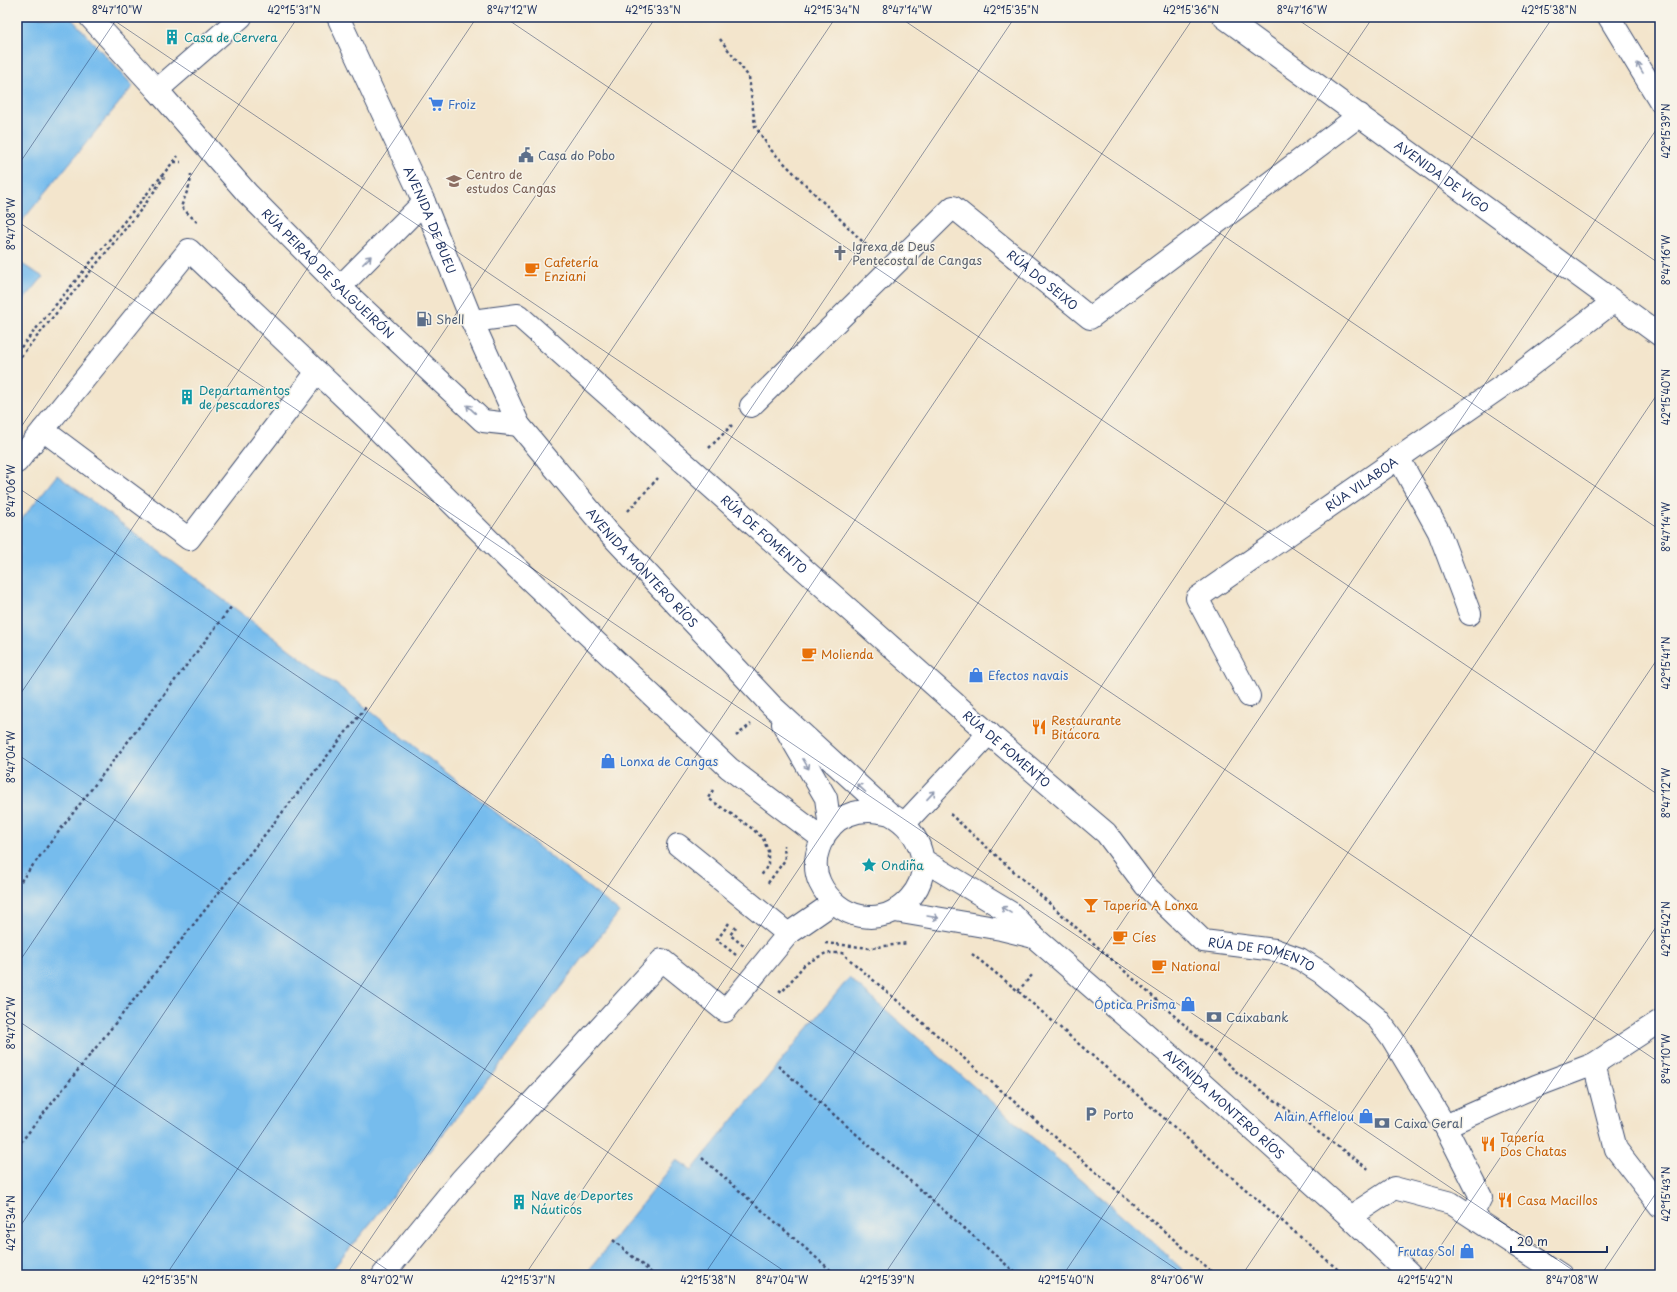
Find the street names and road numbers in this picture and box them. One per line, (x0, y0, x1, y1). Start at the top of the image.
street label: AVENIDA DE VIGO (1391, 136, 1493, 217)
street label: AVENIDA DE BUEU (400, 163, 461, 276)
street label: RÚA PEIRAO DE SALGUEIRÓN (258, 204, 398, 342)
street label: RÚA DO SEIXO (1003, 245, 1082, 314)
street label: RÚA VILABOA (1321, 452, 1401, 515)
street label: RÚA DE FOMENTO (717, 491, 812, 577)
street label: AVENIDA MONTERO RÍOS (583, 504, 702, 631)
street label: RÚA DE FOMENTO (959, 706, 1055, 791)
street label: RÚA DE FOMENTO (1207, 933, 1319, 975)
street label: AVENIDA MONTERO RÍOS (1160, 1045, 1289, 1163)

